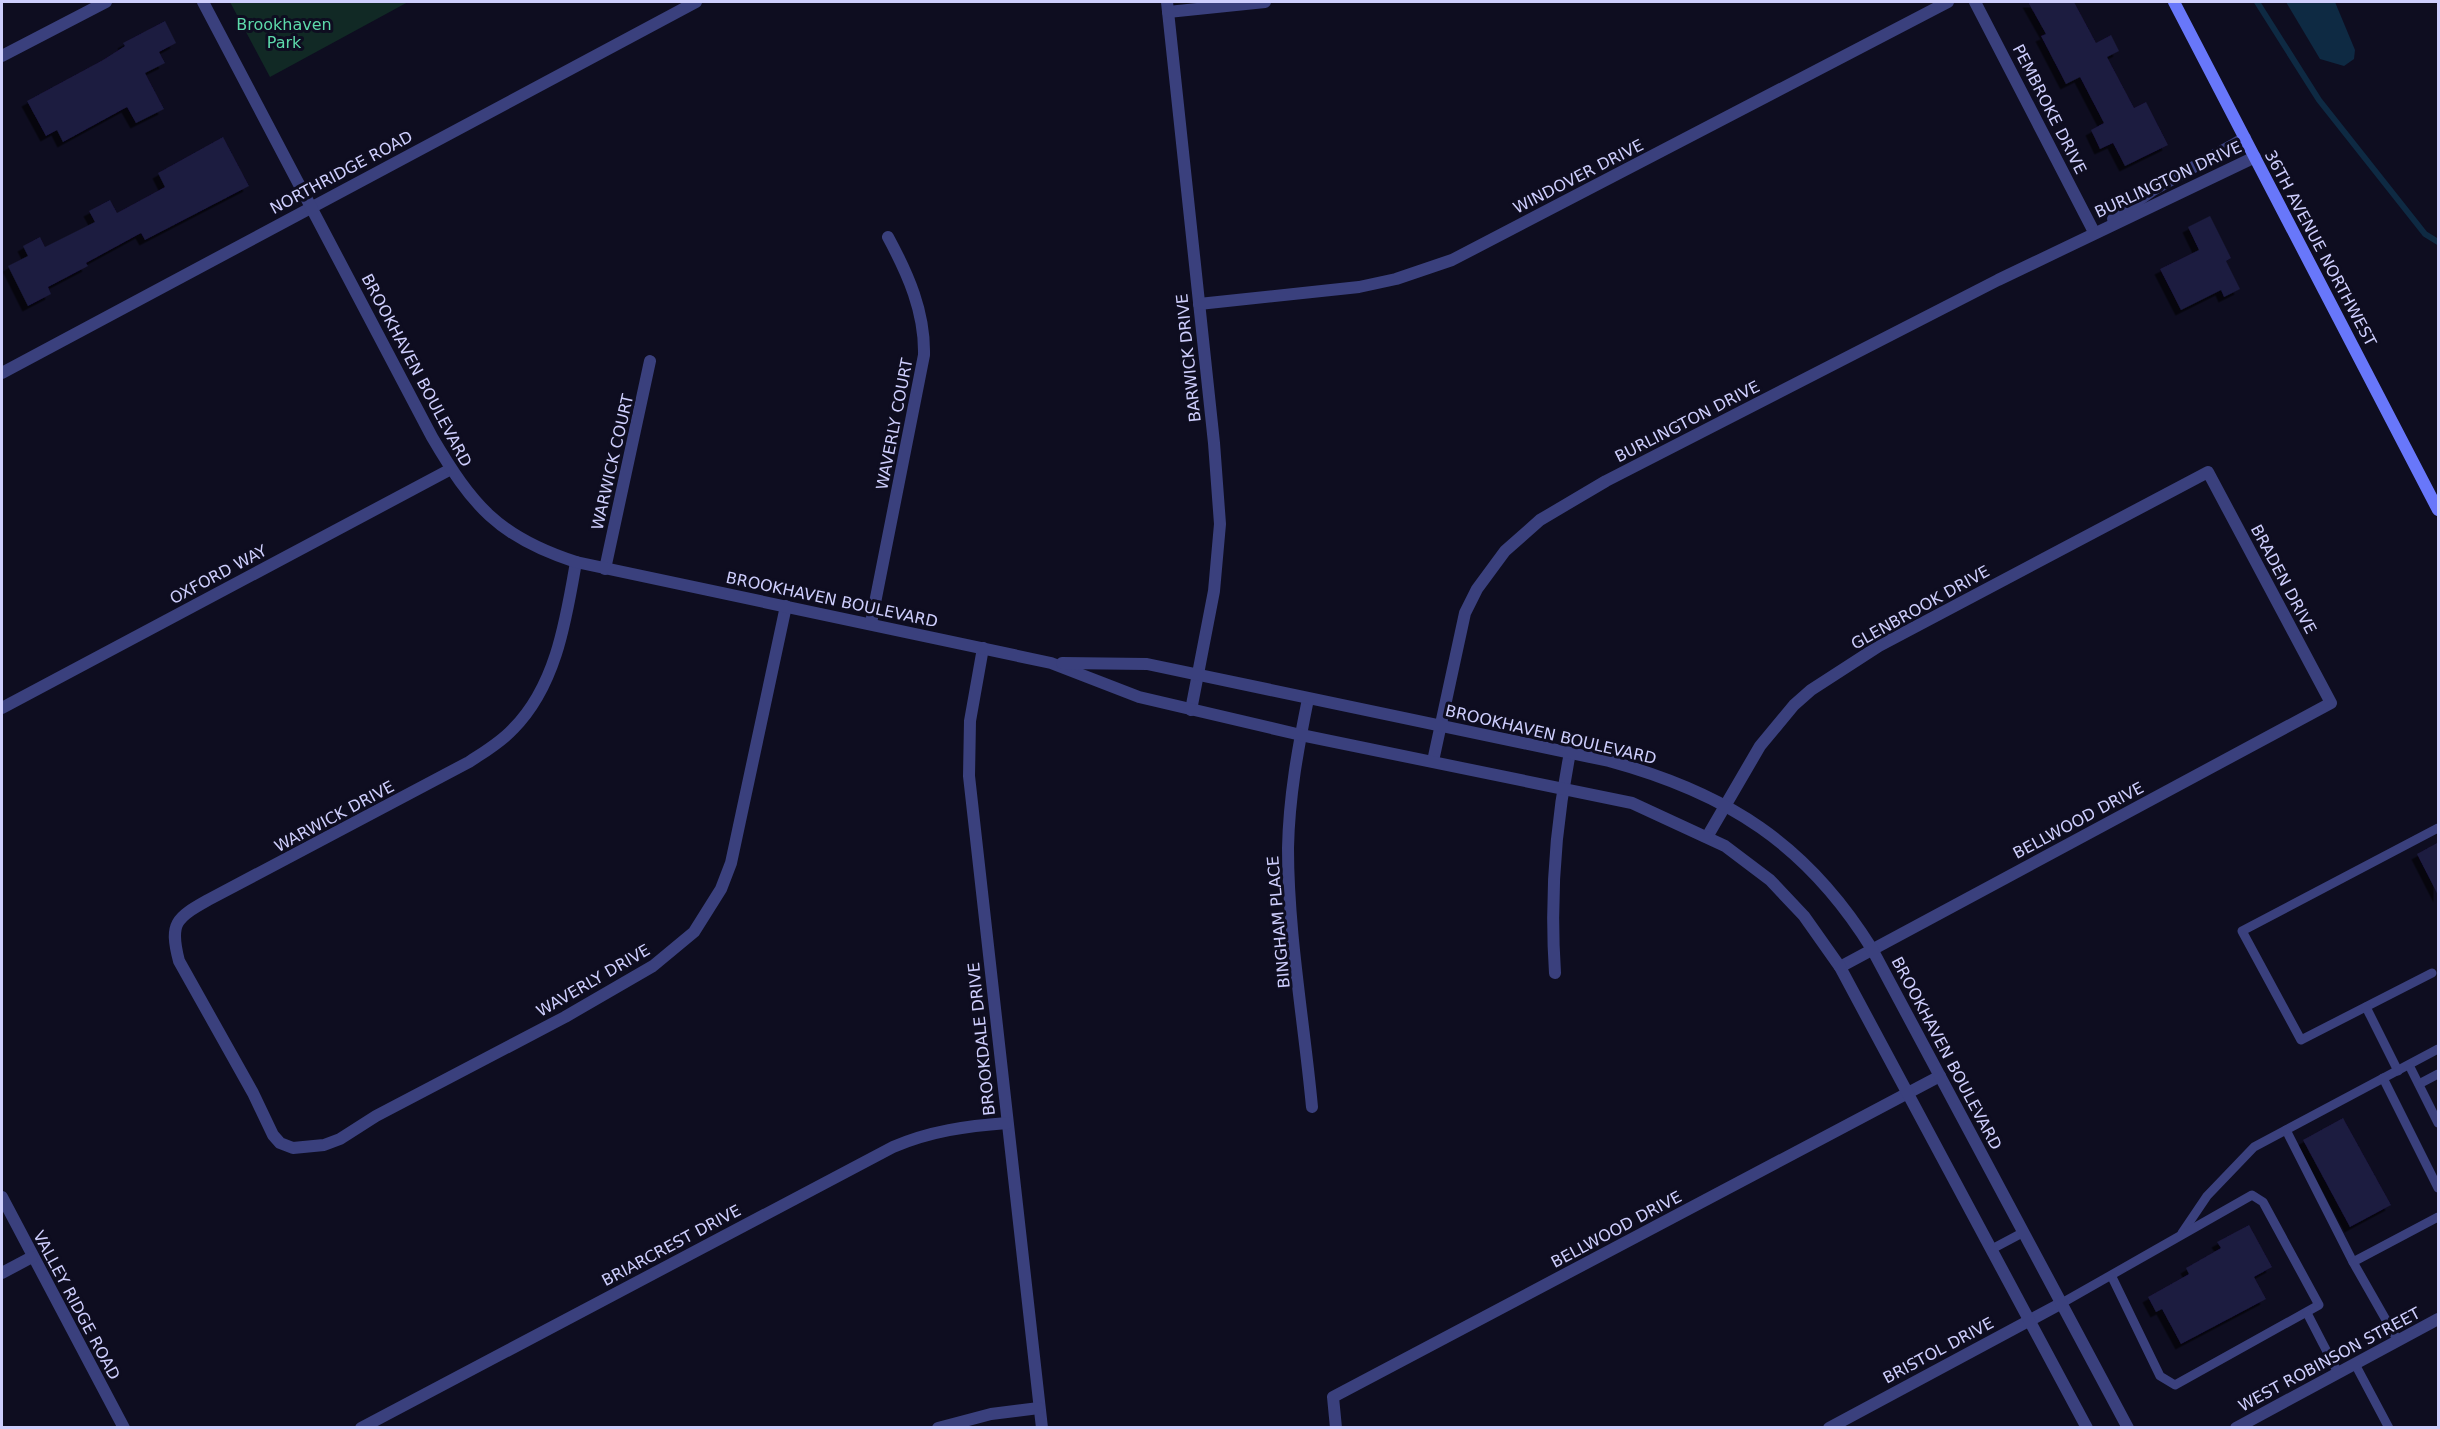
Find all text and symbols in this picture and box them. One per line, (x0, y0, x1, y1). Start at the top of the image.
park label: Brookhaven Park (236, 15, 332, 52)
street label: PEMBROKE DRIVE (2009, 41, 2091, 177)
street label: NORTHRIDGE ROAD (267, 127, 416, 218)
street label: WINDOVER DRIVE (1510, 135, 1647, 218)
street label: BURLINGTON DRIVE (2092, 137, 2245, 222)
street label: 36TH AVENUE NORTHWEST (2261, 147, 2381, 350)
street label: BROOKHAVEN BOULEVARD (357, 270, 476, 470)
street label: BARWICK DRIVE (1172, 293, 1205, 423)
street label: WAVERLY COURT (872, 356, 917, 492)
street label: BURLINGTON DRIVE (1612, 377, 1763, 466)
street label: WARWICK COURT (588, 392, 637, 532)
street label: BRADEN DRIVE (2247, 521, 2320, 637)
street label: OXFORD WAY (166, 541, 270, 608)
street label: GLENBROOK DRIVE (1848, 561, 1993, 653)
street label: BROOKHAVEN BOULEVARD (724, 568, 940, 631)
street label: BROOKHAVEN BOULEVARD (1443, 701, 1658, 768)
street label: WARWICK DRIVE (271, 777, 397, 856)
street label: BELLWOOD DRIVE (2010, 778, 2147, 863)
street label: BINGHAM PLACE (1263, 855, 1294, 989)
street label: WAVERLY DRIVE (533, 940, 653, 1021)
street label: BROOKHAVEN BOULEVARD (1887, 953, 2006, 1153)
street label: BROOKDALE DRIVE (964, 961, 999, 1117)
street label: BELLWOOD DRIVE (1548, 1187, 1685, 1272)
street label: BRIARCREST DRIVE (598, 1201, 744, 1290)
street label: VALLEY RIDGE ROAD (29, 1227, 124, 1383)
street label: WEST ROBINSON STREET (2235, 1303, 2424, 1416)
street label: BRISTOL DRIVE (1880, 1313, 1997, 1388)

